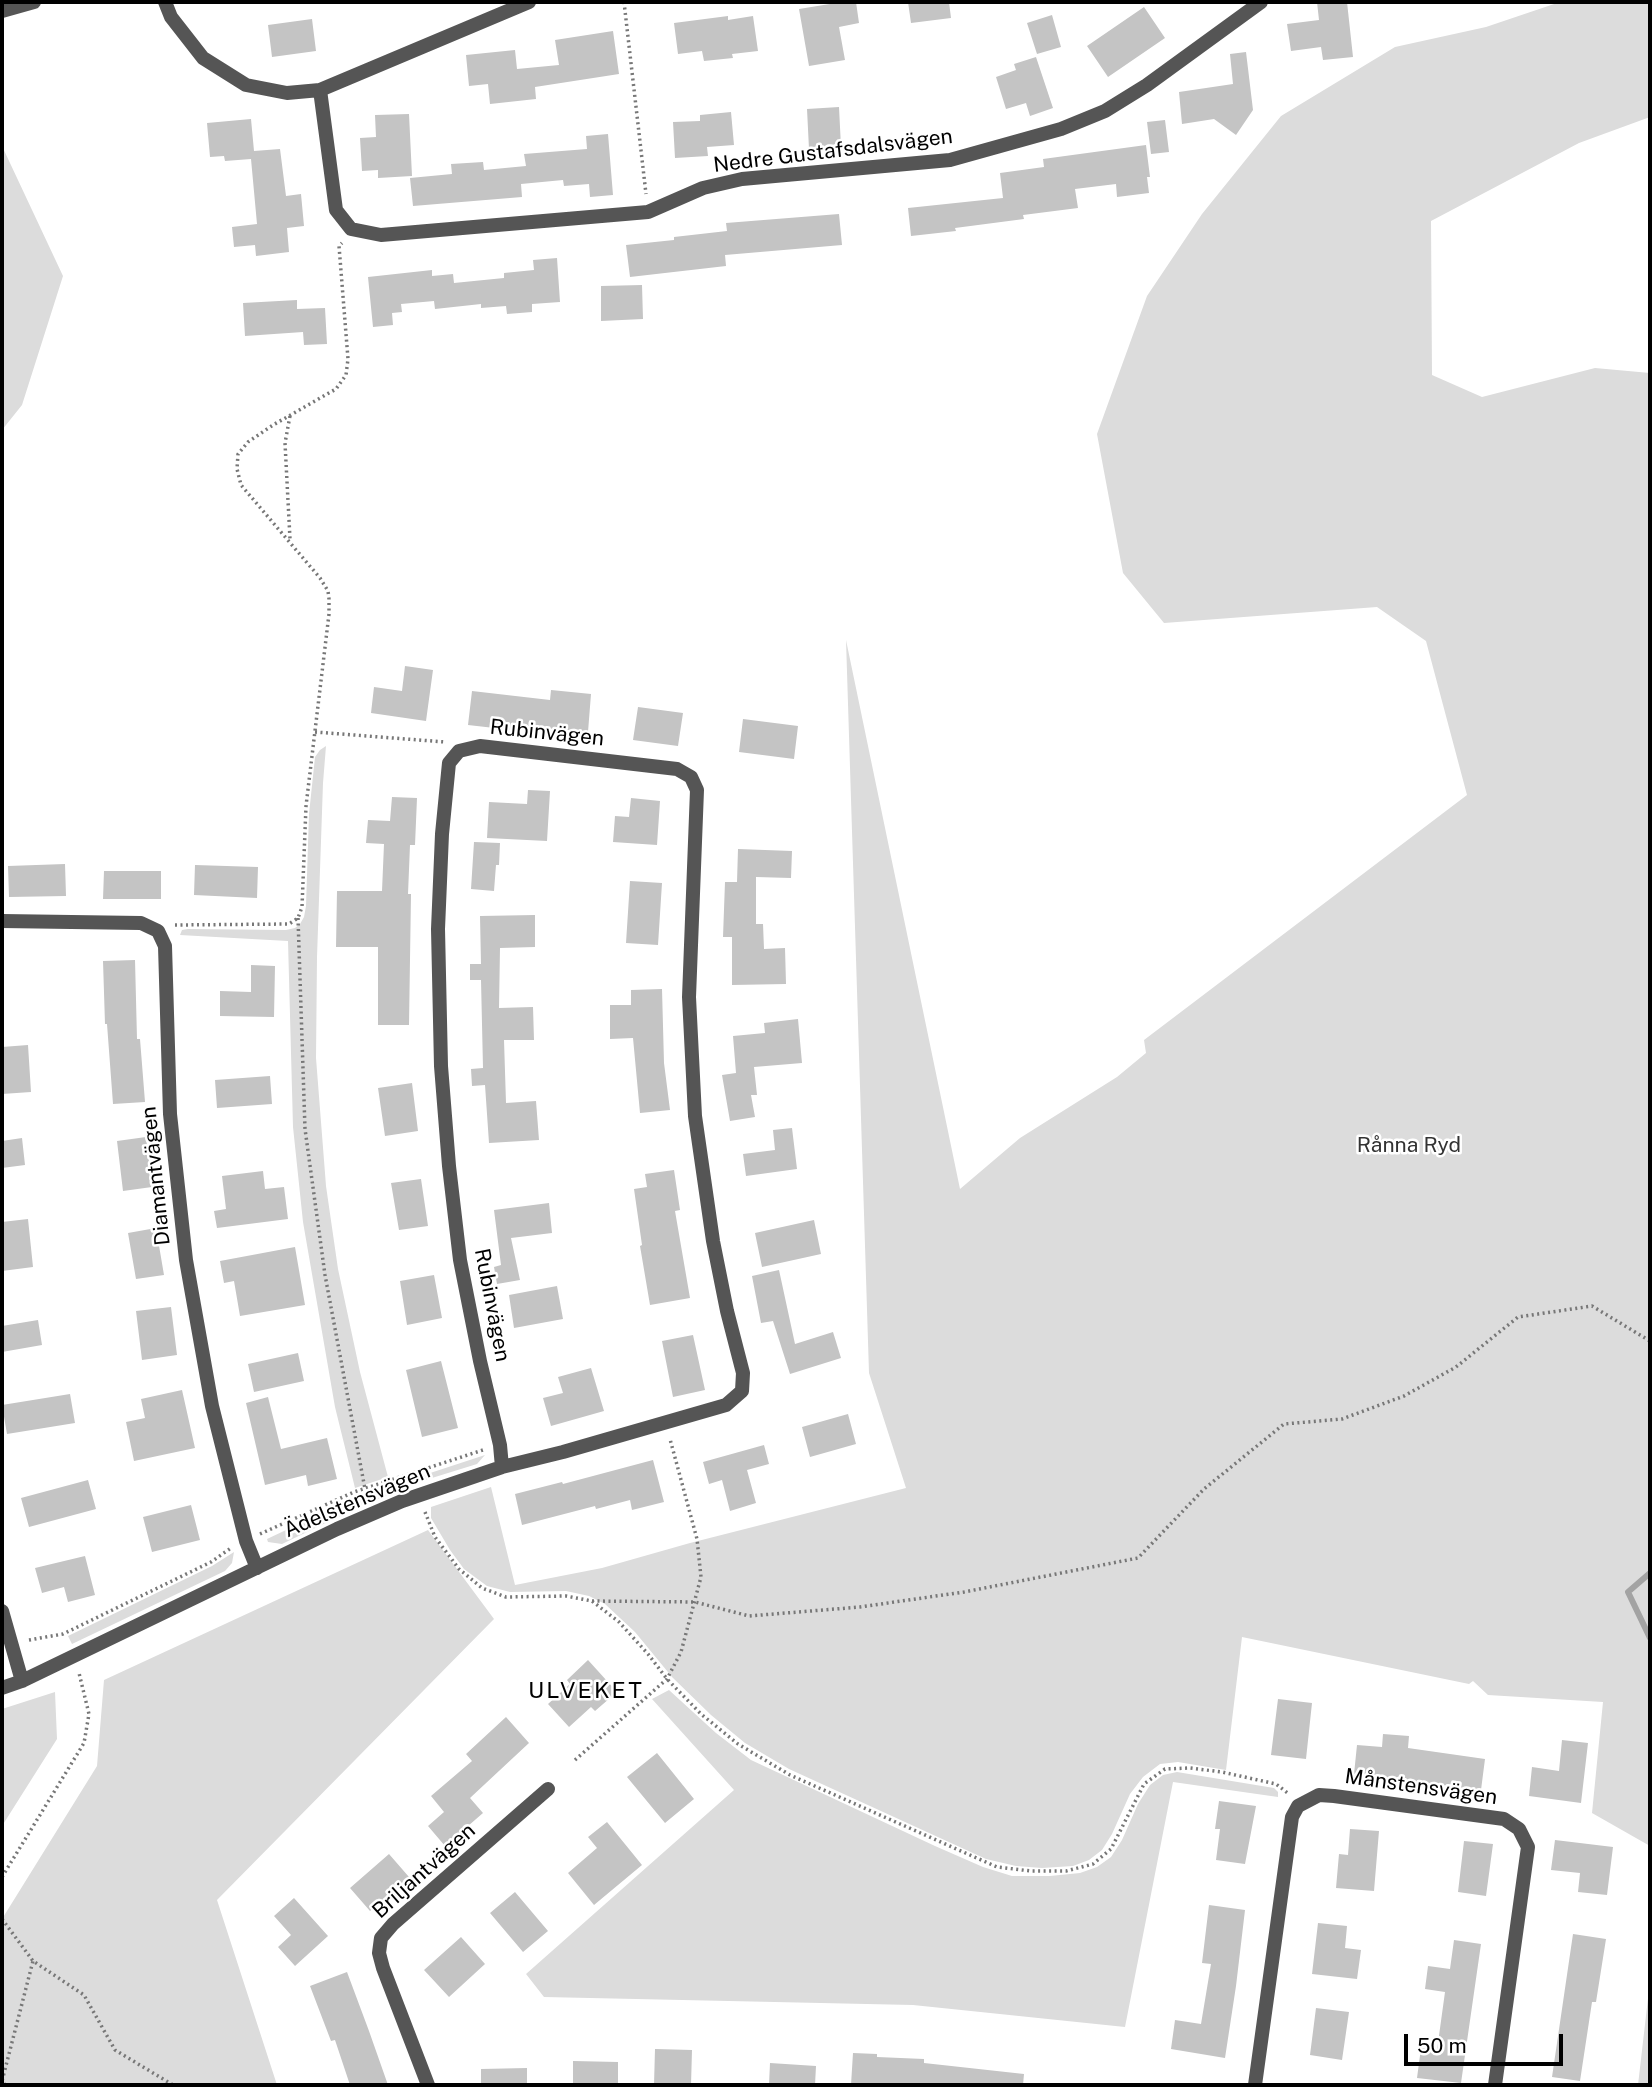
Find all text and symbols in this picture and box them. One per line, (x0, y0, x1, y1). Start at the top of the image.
street label: Nedre Gustafsdalsvägen (712, 124, 954, 178)
street label: Rubinvägen (489, 714, 605, 752)
street label: Diamantvägen (136, 1105, 176, 1247)
park label: Rånna Ryd (1357, 1133, 1461, 1159)
street label: Rubinvägen (469, 1246, 515, 1364)
street label: Ädelstensvägen (280, 1459, 434, 1543)
district label: ULVEKET (529, 1677, 643, 1705)
street label: Månstensvägen (1343, 1764, 1499, 1810)
street label: Briljantvägen (367, 1818, 481, 1924)
scale bar (1407, 2021, 1566, 2064)
text: 50 m (1417, 2033, 1467, 2058)

